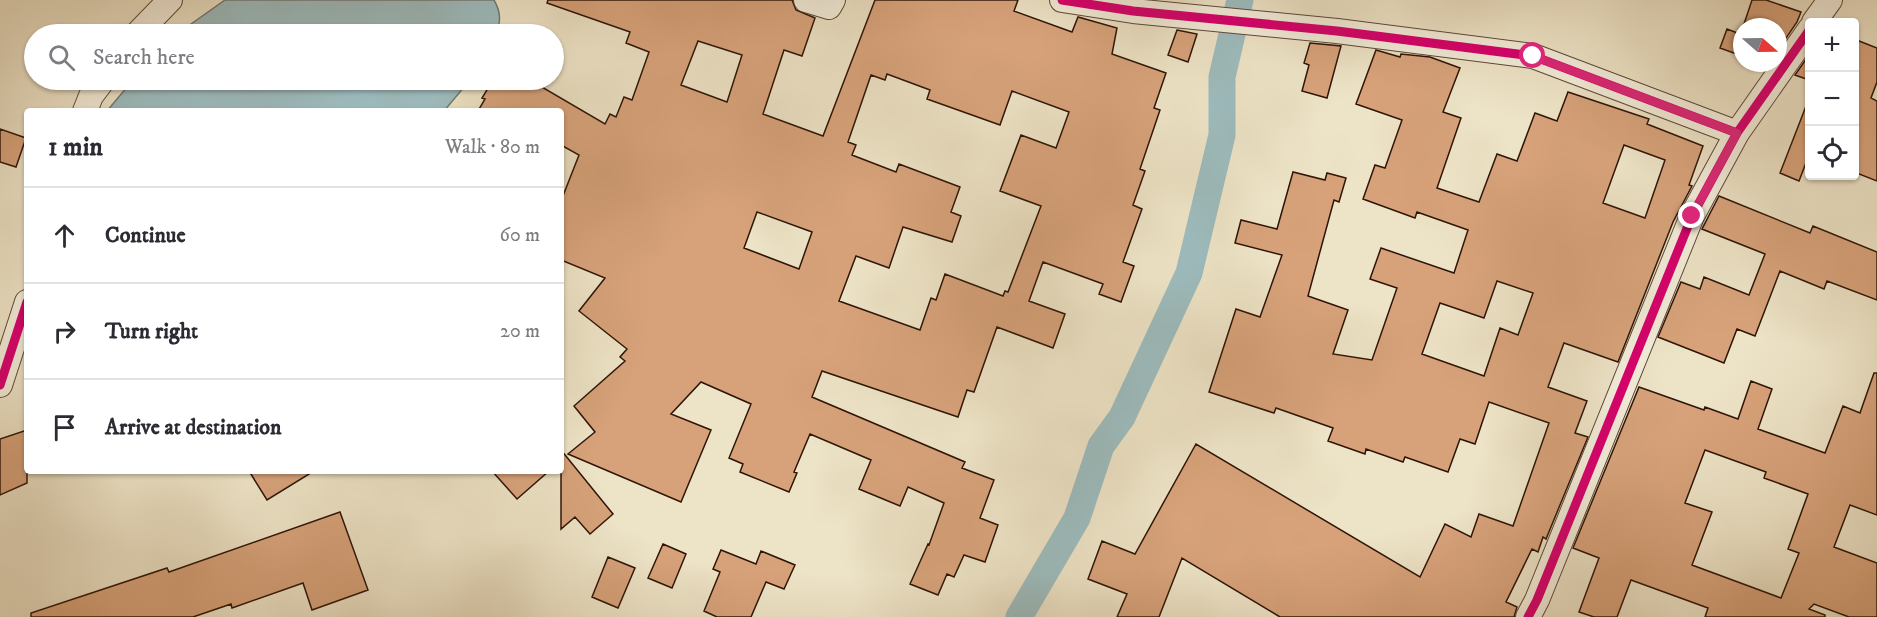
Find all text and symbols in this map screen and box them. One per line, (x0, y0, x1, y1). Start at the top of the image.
north arrow (1733, 18, 1787, 72)
map controls (1805, 18, 1859, 180)
button: + (1805, 18, 1859, 72)
search box (24, 24, 564, 90)
icon: search (45, 41, 78, 74)
route start (1519, 42, 1545, 68)
text: Search here (93, 44, 195, 71)
button: − (1805, 72, 1859, 126)
button: locate (1805, 126, 1859, 180)
text: 1 min (48, 131, 103, 164)
text: Walk · 80 m (445, 135, 540, 160)
route end (1678, 202, 1704, 228)
icon: ahead (48, 219, 81, 252)
text: Continue (105, 222, 186, 249)
text: 60 m (500, 223, 540, 248)
icon: right (48, 315, 81, 348)
text: Turn right (105, 318, 198, 345)
text: 20 m (500, 319, 540, 344)
icon: arrive (48, 411, 81, 444)
text: Arrive at destination (105, 414, 282, 441)

